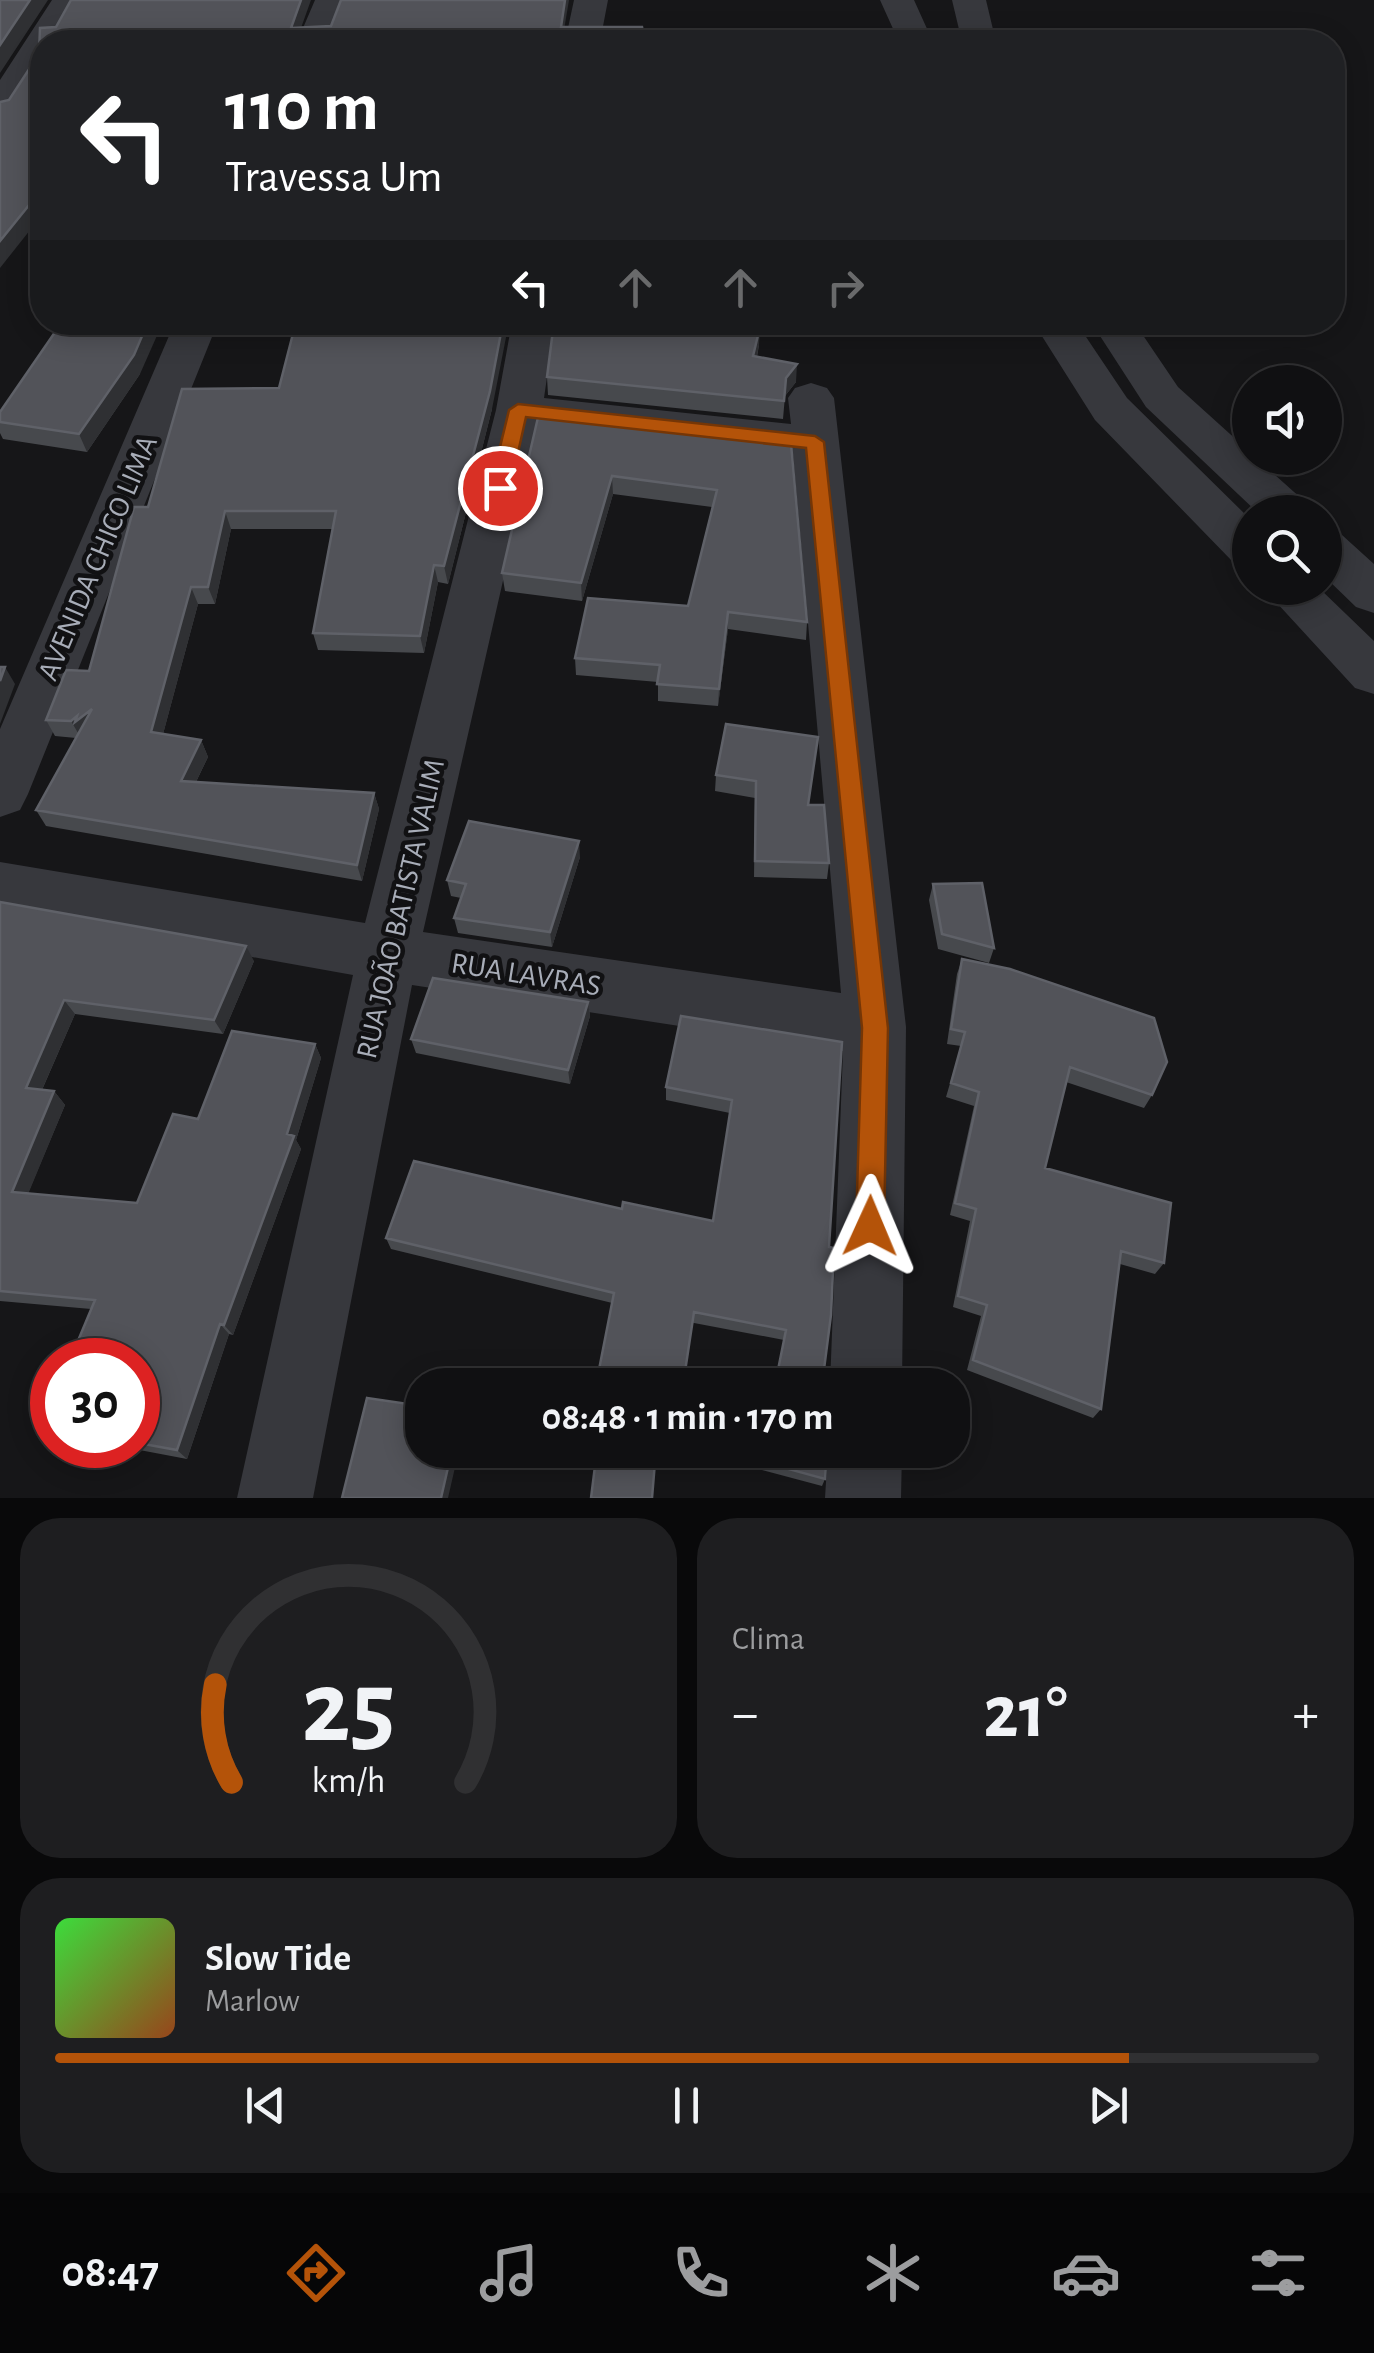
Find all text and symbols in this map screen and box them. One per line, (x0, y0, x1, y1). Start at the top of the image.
icon: left (60, 70, 190, 200)
text: 110 m (225, 73, 379, 143)
text: Travessa Um (225, 155, 442, 200)
icon: left (503, 260, 558, 315)
icon: ahead (608, 260, 663, 315)
icon: ahead (713, 260, 768, 315)
icon: right (818, 260, 873, 315)
map controls (1232, 365, 1342, 605)
button: sound (1232, 365, 1342, 475)
street label: AVENIDA CHICO LIMA (33, 431, 163, 685)
pin (458, 446, 543, 531)
icon: arrive (473, 461, 528, 516)
button: search (1232, 495, 1342, 605)
street label: RUA JOÃO BATISTA VALIM (350, 756, 450, 1062)
street label: RUA LAVRAS (449, 948, 603, 1002)
position arrow (818, 1174, 922, 1278)
speed limit sign: 30 (30, 1338, 160, 1468)
text: 08:48 · 1 min · 170 m (542, 1399, 833, 1437)
text: Clima (732, 1623, 805, 1655)
text: 25 (302, 1657, 395, 1761)
text: 21° (983, 1676, 1068, 1751)
text: − (732, 1687, 758, 1742)
text: + (1293, 1687, 1319, 1742)
text: km/h (312, 1763, 385, 1799)
text: Slow Tide (205, 1940, 351, 1978)
text: Marlow (205, 1985, 300, 2017)
icon: previous (238, 2078, 293, 2133)
icon: pause (659, 2078, 714, 2133)
icon: next (1081, 2078, 1136, 2133)
icon: directions (281, 2238, 351, 2308)
icon: music (474, 2238, 544, 2308)
icon: phone (666, 2238, 736, 2308)
icon: climate (858, 2238, 928, 2308)
icon: car (1051, 2238, 1121, 2308)
icon: filters (1243, 2238, 1313, 2308)
text: 08:47 (61, 2250, 159, 2295)

